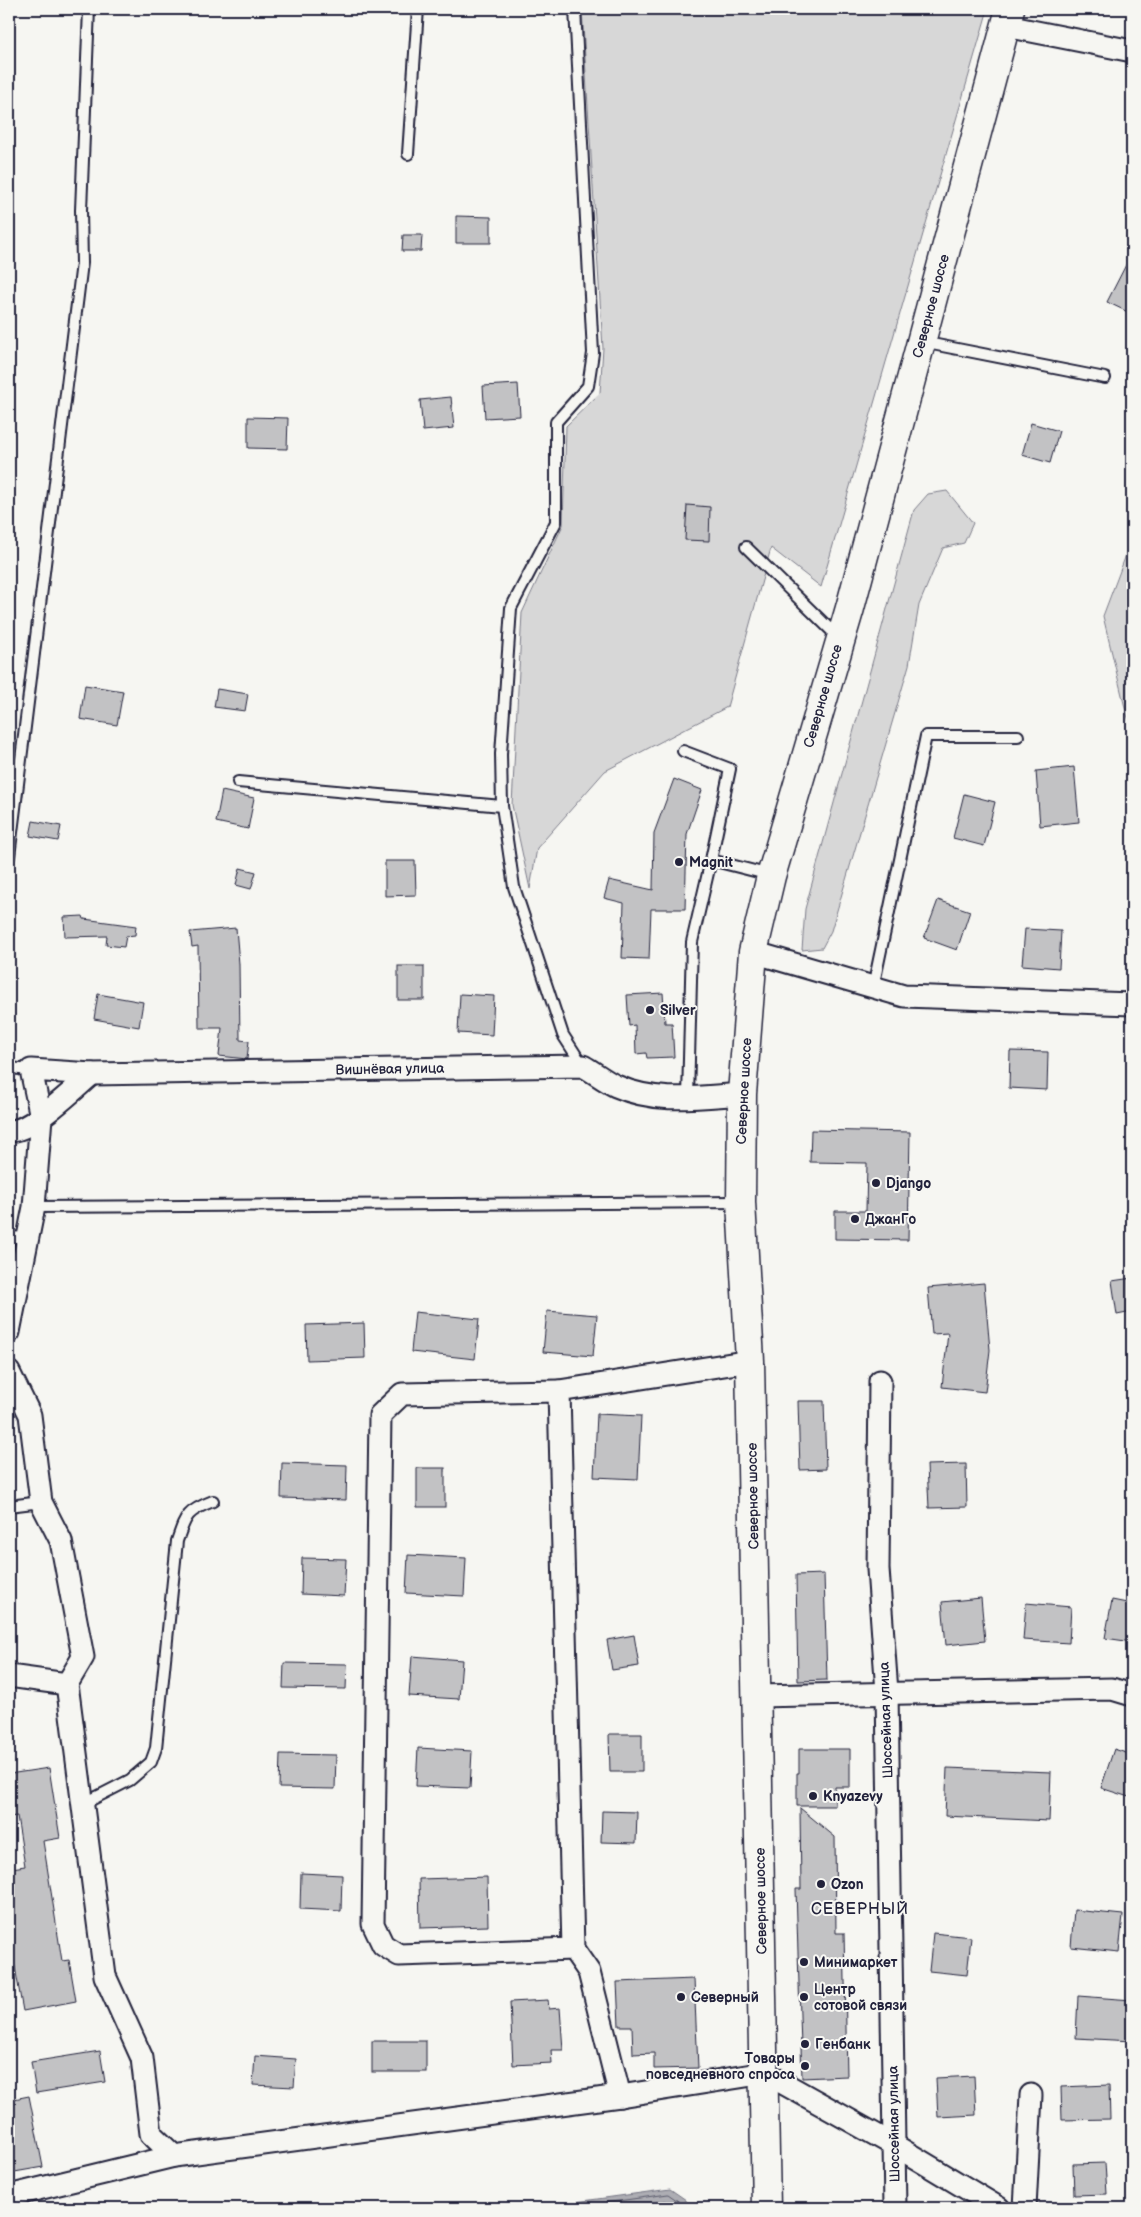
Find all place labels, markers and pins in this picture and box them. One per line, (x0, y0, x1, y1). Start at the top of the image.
place label: Magnit (689, 854, 733, 871)
marker: Magnit (673, 856, 685, 868)
place label: Silver (660, 1002, 696, 1019)
marker: Silver (644, 1004, 656, 1016)
place label: Django (886, 1175, 931, 1192)
marker: Django (870, 1177, 882, 1189)
place label: ДжанГо (865, 1211, 916, 1228)
marker: ДжанГо (849, 1213, 861, 1225)
place label: Knyazevy (823, 1788, 883, 1805)
marker: Knyazevy (807, 1790, 819, 1802)
place label: Ozon (831, 1876, 864, 1893)
marker: Ozon (815, 1878, 827, 1890)
place label: Минимаркет (814, 1954, 898, 1971)
marker: Минимаркет (798, 1956, 810, 1968)
place label: Центр сотовой связи (814, 1981, 907, 2014)
place label: Северный (691, 1989, 759, 2006)
marker: Северный (675, 1991, 687, 2003)
marker: Центр сотовой связи (798, 1991, 810, 2003)
place label: Генбанк (815, 2036, 871, 2053)
marker: Генбанк (799, 2038, 811, 2050)
place label: Товары повседневного спроса (646, 2050, 796, 2083)
marker: Товары повседневного спроса (799, 2060, 811, 2072)

